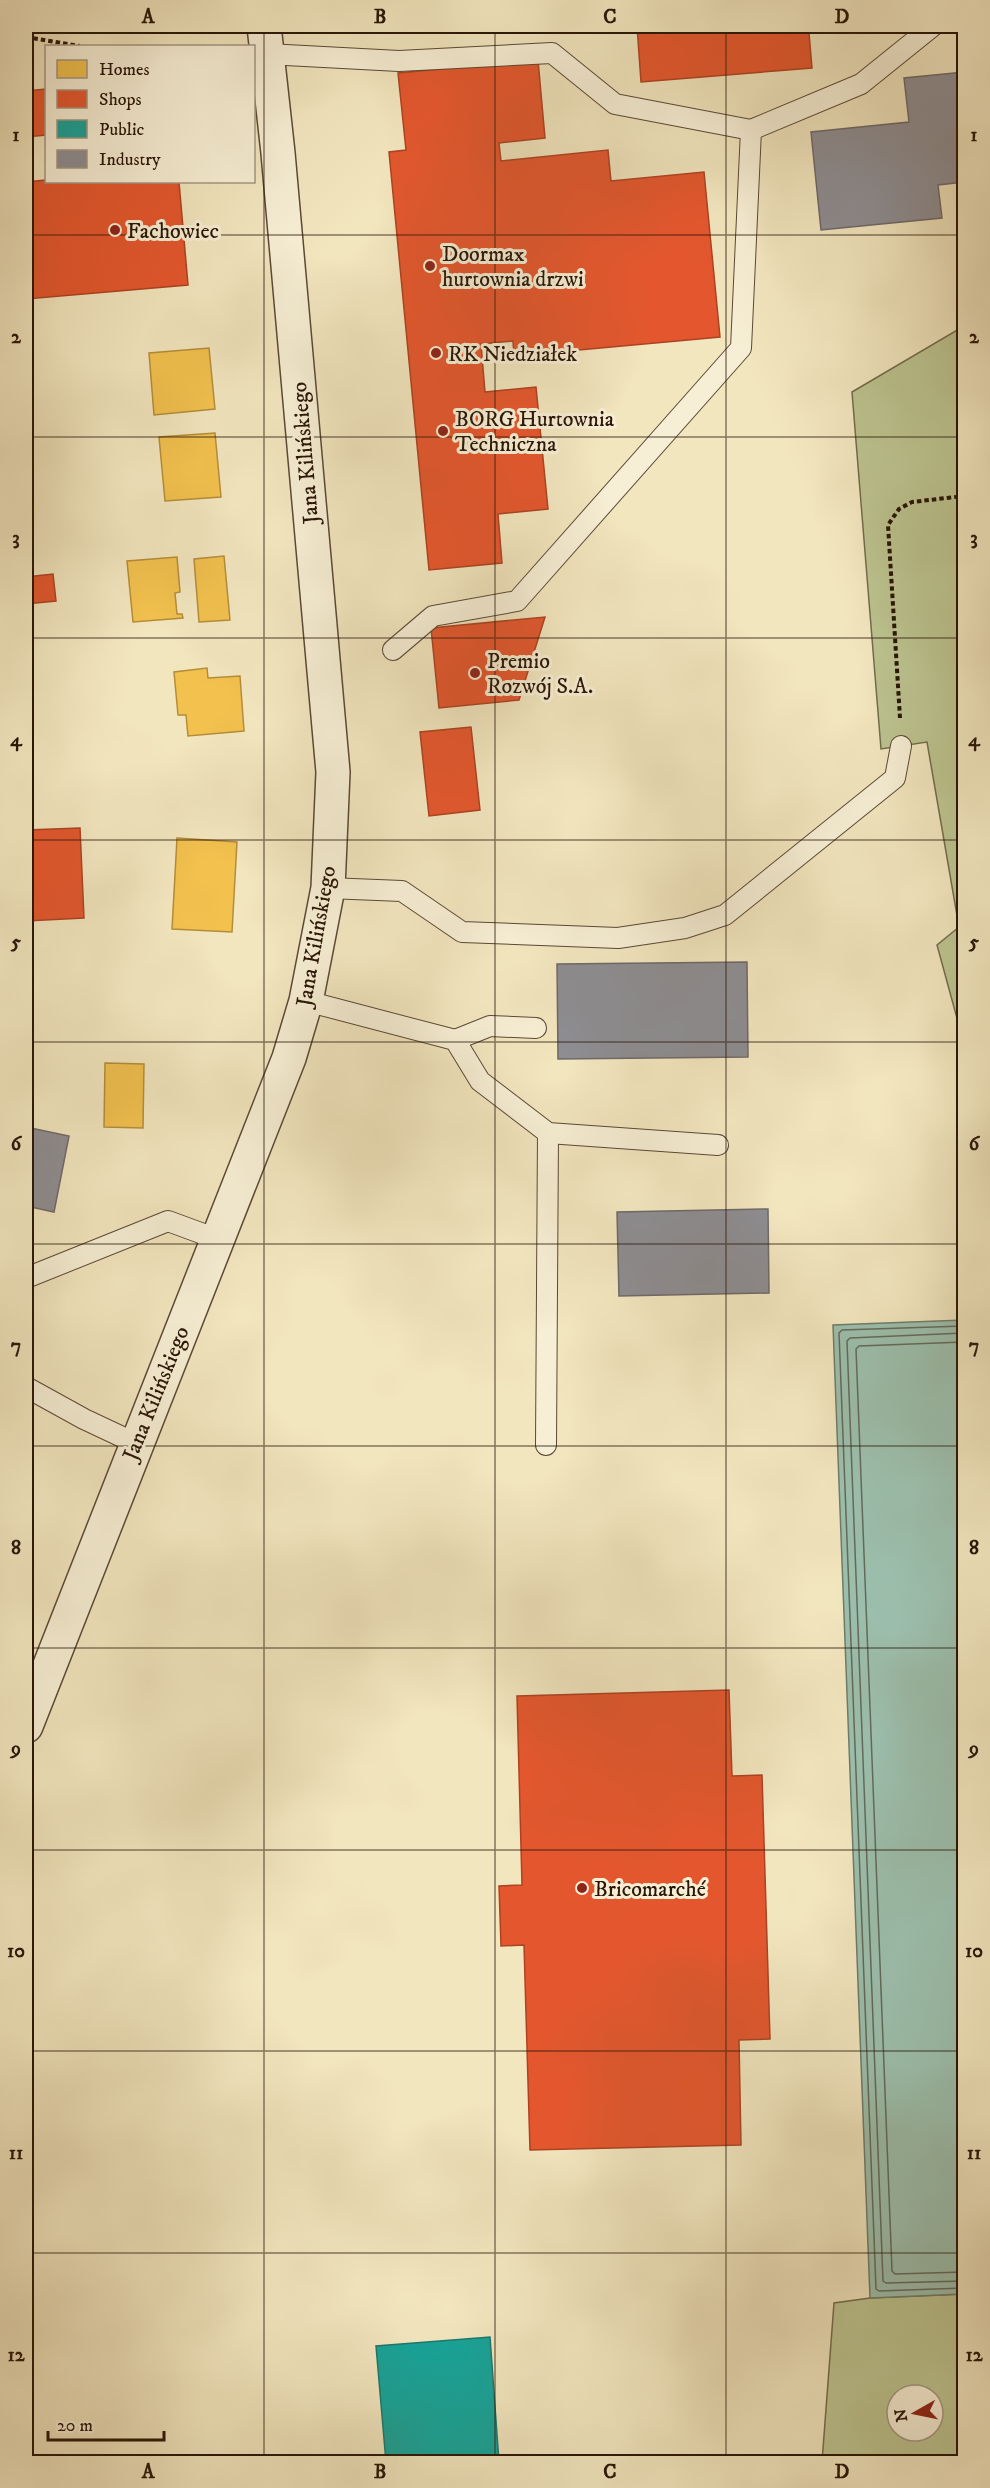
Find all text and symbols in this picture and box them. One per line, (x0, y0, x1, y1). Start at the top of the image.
text: A (141, 5, 156, 30)
text: B (374, 5, 386, 30)
text: C (603, 5, 617, 30)
text: D (835, 5, 850, 30)
legend (45, 45, 255, 183)
text: Homes (99, 59, 150, 81)
text: Shops (99, 89, 142, 111)
text: Public (99, 119, 145, 141)
text: 1 (12, 123, 20, 148)
text: 1 (970, 123, 978, 148)
text: Industry (99, 149, 161, 171)
place label: Fachowiec (127, 218, 219, 245)
marker: Fachowiec (108, 223, 122, 237)
place label: Doormax hurtownia drzwi (442, 241, 584, 293)
marker: Doormax hurtownia drzwi (423, 259, 437, 273)
text: 2 (11, 325, 22, 350)
text: 2 (969, 325, 980, 350)
place label: RK Niedziałek (448, 341, 577, 368)
marker: RK Niedziałek (429, 346, 443, 360)
street label: Jana Kilińskiego (286, 381, 325, 527)
place label: BORG Hurtownia Techniczna (455, 406, 615, 458)
marker: BORG Hurtownia Techniczna (436, 424, 450, 438)
text: 3 (12, 526, 20, 551)
text: 3 (970, 526, 978, 551)
place label: Premio Rozwój S.A. (487, 648, 593, 700)
marker: Premio Rozwój S.A. (468, 666, 482, 680)
text: 4 (10, 728, 23, 753)
text: 4 (968, 728, 981, 753)
street label: Jana Kilińskiego (290, 864, 342, 1011)
text: 5 (10, 930, 21, 955)
text: 5 (968, 930, 979, 955)
text: 6 (11, 1132, 23, 1157)
text: 6 (969, 1132, 981, 1157)
street label: Jana Kilińskiego (116, 1322, 196, 1467)
text: 7 (11, 1334, 21, 1359)
text: 7 (969, 1334, 979, 1359)
text: 8 (11, 1536, 21, 1561)
text: 8 (969, 1536, 979, 1561)
text: 9 (9, 1737, 21, 1762)
text: 9 (967, 1737, 979, 1762)
place label: Bricomarché (594, 1876, 706, 1903)
marker: Bricomarché (575, 1881, 589, 1895)
text: 10 (7, 1939, 25, 1964)
text: 10 (965, 1939, 983, 1964)
text: 11 (9, 2141, 23, 2166)
text: 11 (967, 2141, 981, 2166)
text: 12 (7, 2343, 26, 2368)
text: 12 (965, 2343, 984, 2368)
north arrow (885, 2383, 945, 2443)
scale bar (48, 2404, 164, 2442)
text: N (890, 2407, 912, 2423)
text: 20 m (57, 2415, 93, 2437)
text: A (141, 2460, 156, 2485)
text: B (374, 2460, 386, 2485)
text: C (603, 2460, 617, 2485)
text: D (835, 2460, 850, 2485)

